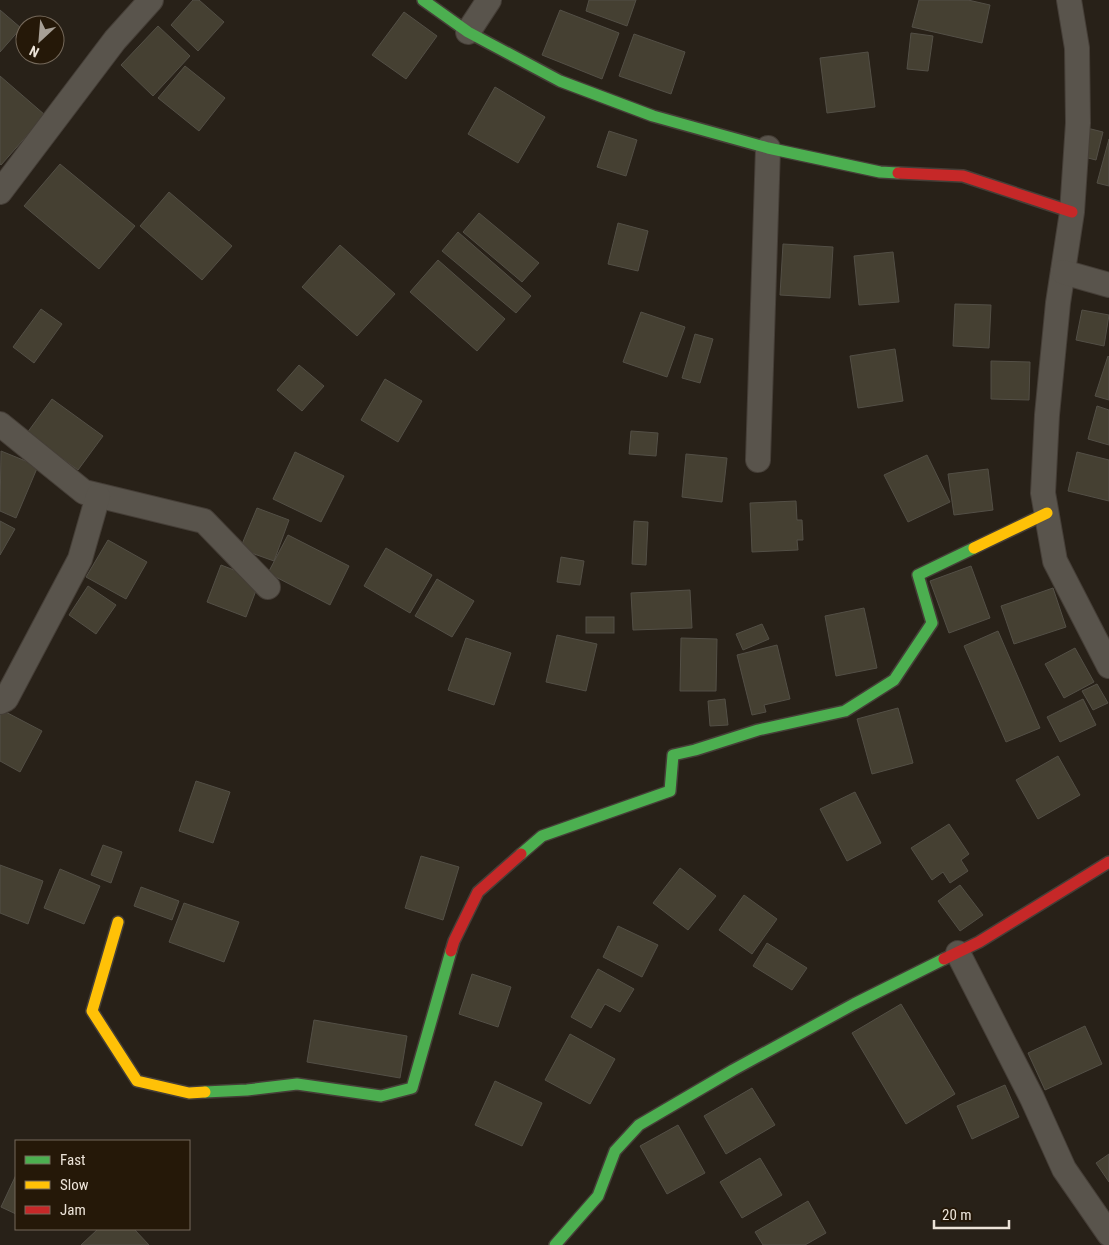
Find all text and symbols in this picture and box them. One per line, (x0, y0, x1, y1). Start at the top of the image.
north arrow (15, 15, 65, 65)
text: N (27, 43, 42, 61)
legend (15, 1140, 190, 1230)
text: Fast (60, 1151, 85, 1169)
text: Slow (60, 1176, 89, 1194)
scale bar (934, 1198, 1009, 1230)
text: Jam (60, 1201, 86, 1219)
text: 20 m (942, 1206, 972, 1224)

